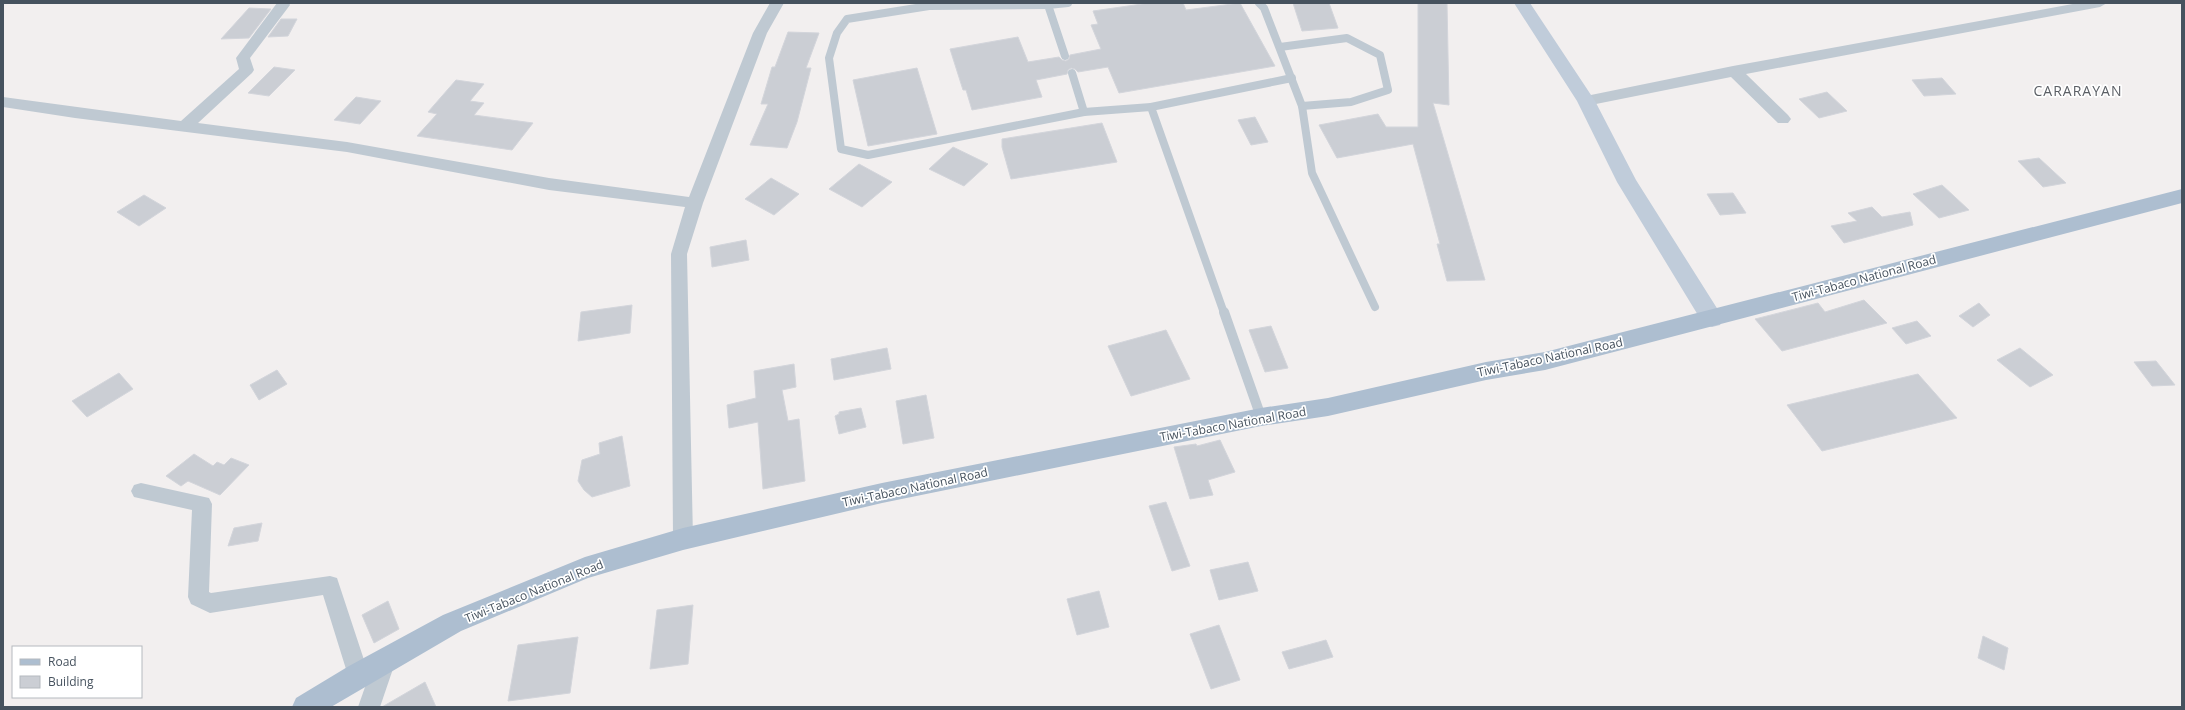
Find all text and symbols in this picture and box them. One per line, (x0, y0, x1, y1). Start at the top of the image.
district label: CARARAYAN (2034, 81, 2122, 100)
street label: Tiwi-Tabaco National Road (1790, 251, 1938, 305)
street label: Tiwi-Tabaco National Road (1476, 333, 1624, 381)
street label: Tiwi-Tabaco National Road (1159, 403, 1307, 445)
street label: Tiwi-Tabaco National Road (841, 463, 989, 511)
street label: Tiwi-Tabaco National Road (462, 555, 606, 627)
legend (12, 646, 142, 698)
text: Road (48, 653, 77, 670)
text: Building (48, 673, 94, 690)

